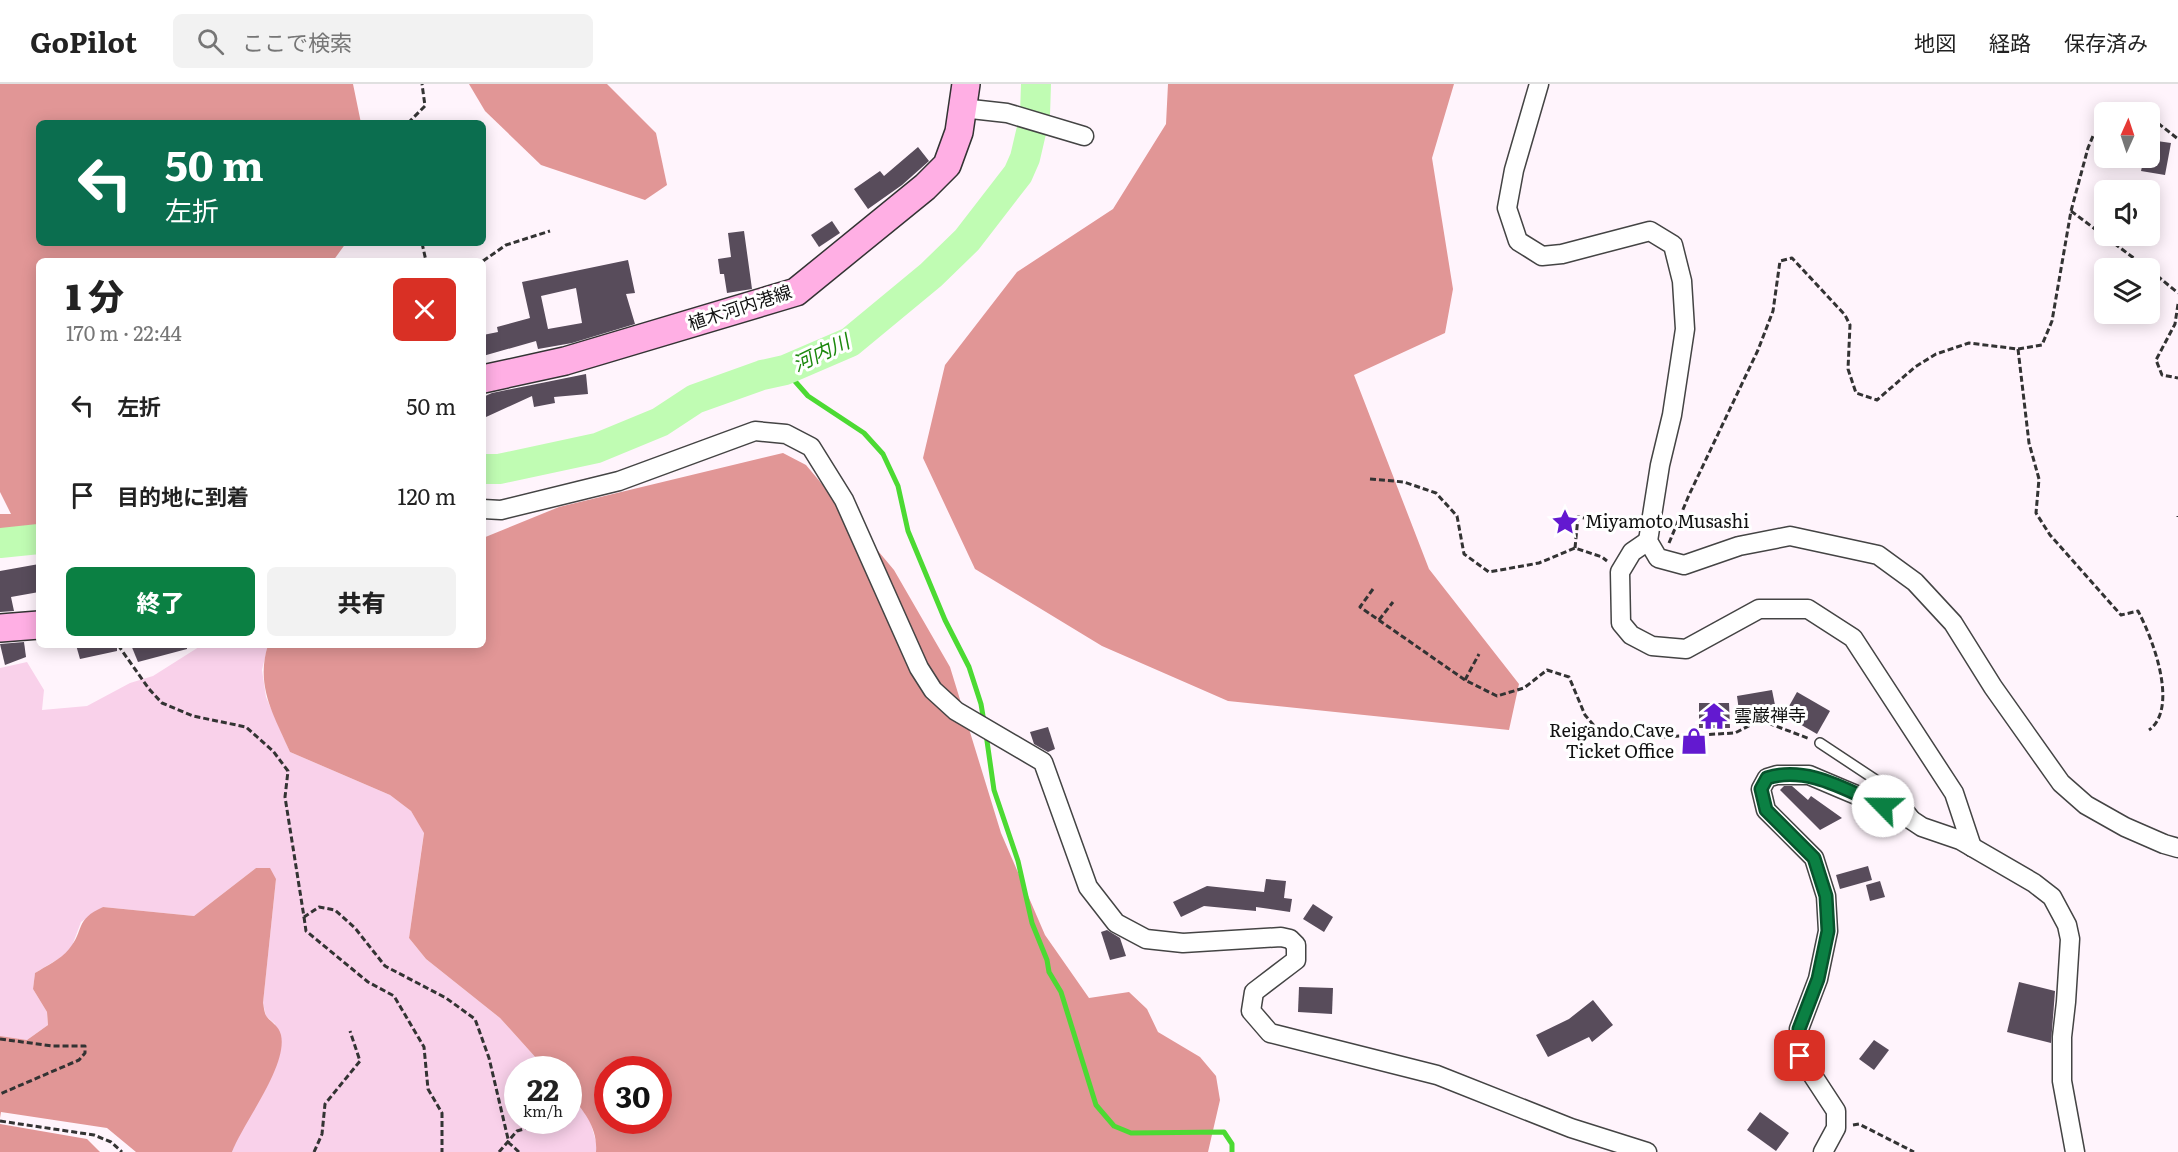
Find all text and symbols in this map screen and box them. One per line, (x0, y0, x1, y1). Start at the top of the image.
search box (173, 14, 593, 68)
text: GoPilot (30, 20, 137, 62)
icon: search (194, 25, 227, 58)
text: ここで検索 (242, 25, 352, 58)
text: 地図 (1914, 26, 1956, 57)
text: 経路 (1989, 26, 2031, 57)
text: 保存済み (2064, 26, 2148, 57)
north arrow (2094, 102, 2160, 168)
map controls (2094, 102, 2160, 324)
text: 50 m (165, 132, 264, 194)
icon: left (66, 144, 144, 222)
button: sound (2094, 180, 2160, 246)
text: 左折 (165, 189, 219, 229)
button: layers (2094, 258, 2160, 324)
text: 1 分 (66, 268, 124, 321)
street label: 植木河内港線 (684, 277, 795, 336)
button: close (393, 278, 456, 341)
text: 170 m · 22:44 (66, 317, 182, 347)
water label: 河内川 (787, 324, 855, 377)
icon: left (66, 389, 99, 422)
text: 左折 (117, 389, 161, 422)
text: 50 m (406, 389, 456, 422)
icon: arrive (66, 479, 99, 512)
text: 目的地に到着 (117, 479, 249, 512)
text: 120 m (397, 479, 456, 512)
place icon: Miyamoto Musashi (1550, 507, 1580, 537)
place label: Miyamoto Musashi (1585, 507, 1749, 534)
button: 終了 (66, 567, 255, 636)
button: 共有 (267, 567, 456, 636)
temple icon: 雲巌禅寺 (1699, 701, 1729, 731)
place label: 雲巌禅寺 (1734, 701, 1806, 728)
place label: Reigando Cave Ticket Office (1549, 716, 1674, 764)
shop icon: Reigando Cave Ticket Office (1679, 726, 1709, 756)
position arrow (1851, 774, 1915, 838)
pin (1774, 1030, 1825, 1081)
icon: arrive (1783, 1039, 1816, 1072)
speed limit sign: 30 (594, 1056, 672, 1134)
text: 22 (527, 1066, 559, 1110)
text: km/h (523, 1099, 563, 1122)

